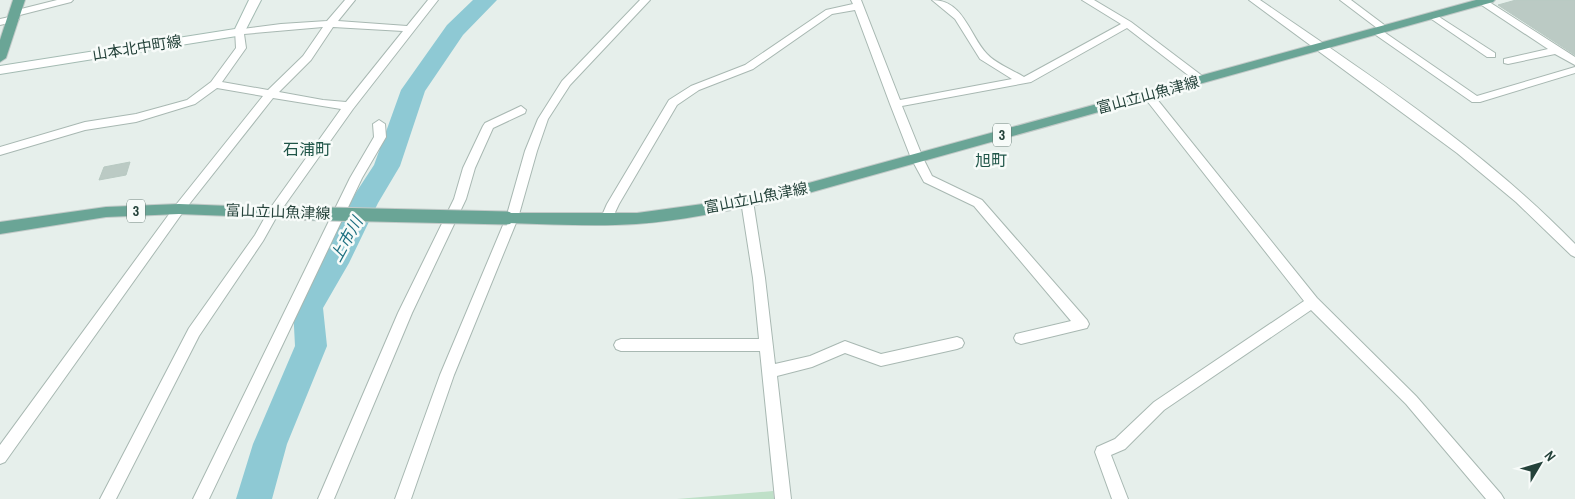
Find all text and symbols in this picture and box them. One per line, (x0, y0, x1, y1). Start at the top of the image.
street label: 山本北中町線 (91, 30, 183, 65)
street label: 富山立山魚津線 (1094, 71, 1201, 118)
road number: 3 (993, 124, 1011, 146)
district label: 石浦町 (283, 138, 331, 160)
district label: 旭町 (975, 149, 1007, 171)
street label: 富山立山魚津線 (702, 177, 809, 218)
street label: 富山立山魚津線 (225, 199, 331, 224)
road number: 3 (127, 200, 145, 222)
water label: 上市川 (325, 211, 368, 265)
north arrow (1515, 439, 1565, 489)
text: N (1541, 447, 1560, 465)

